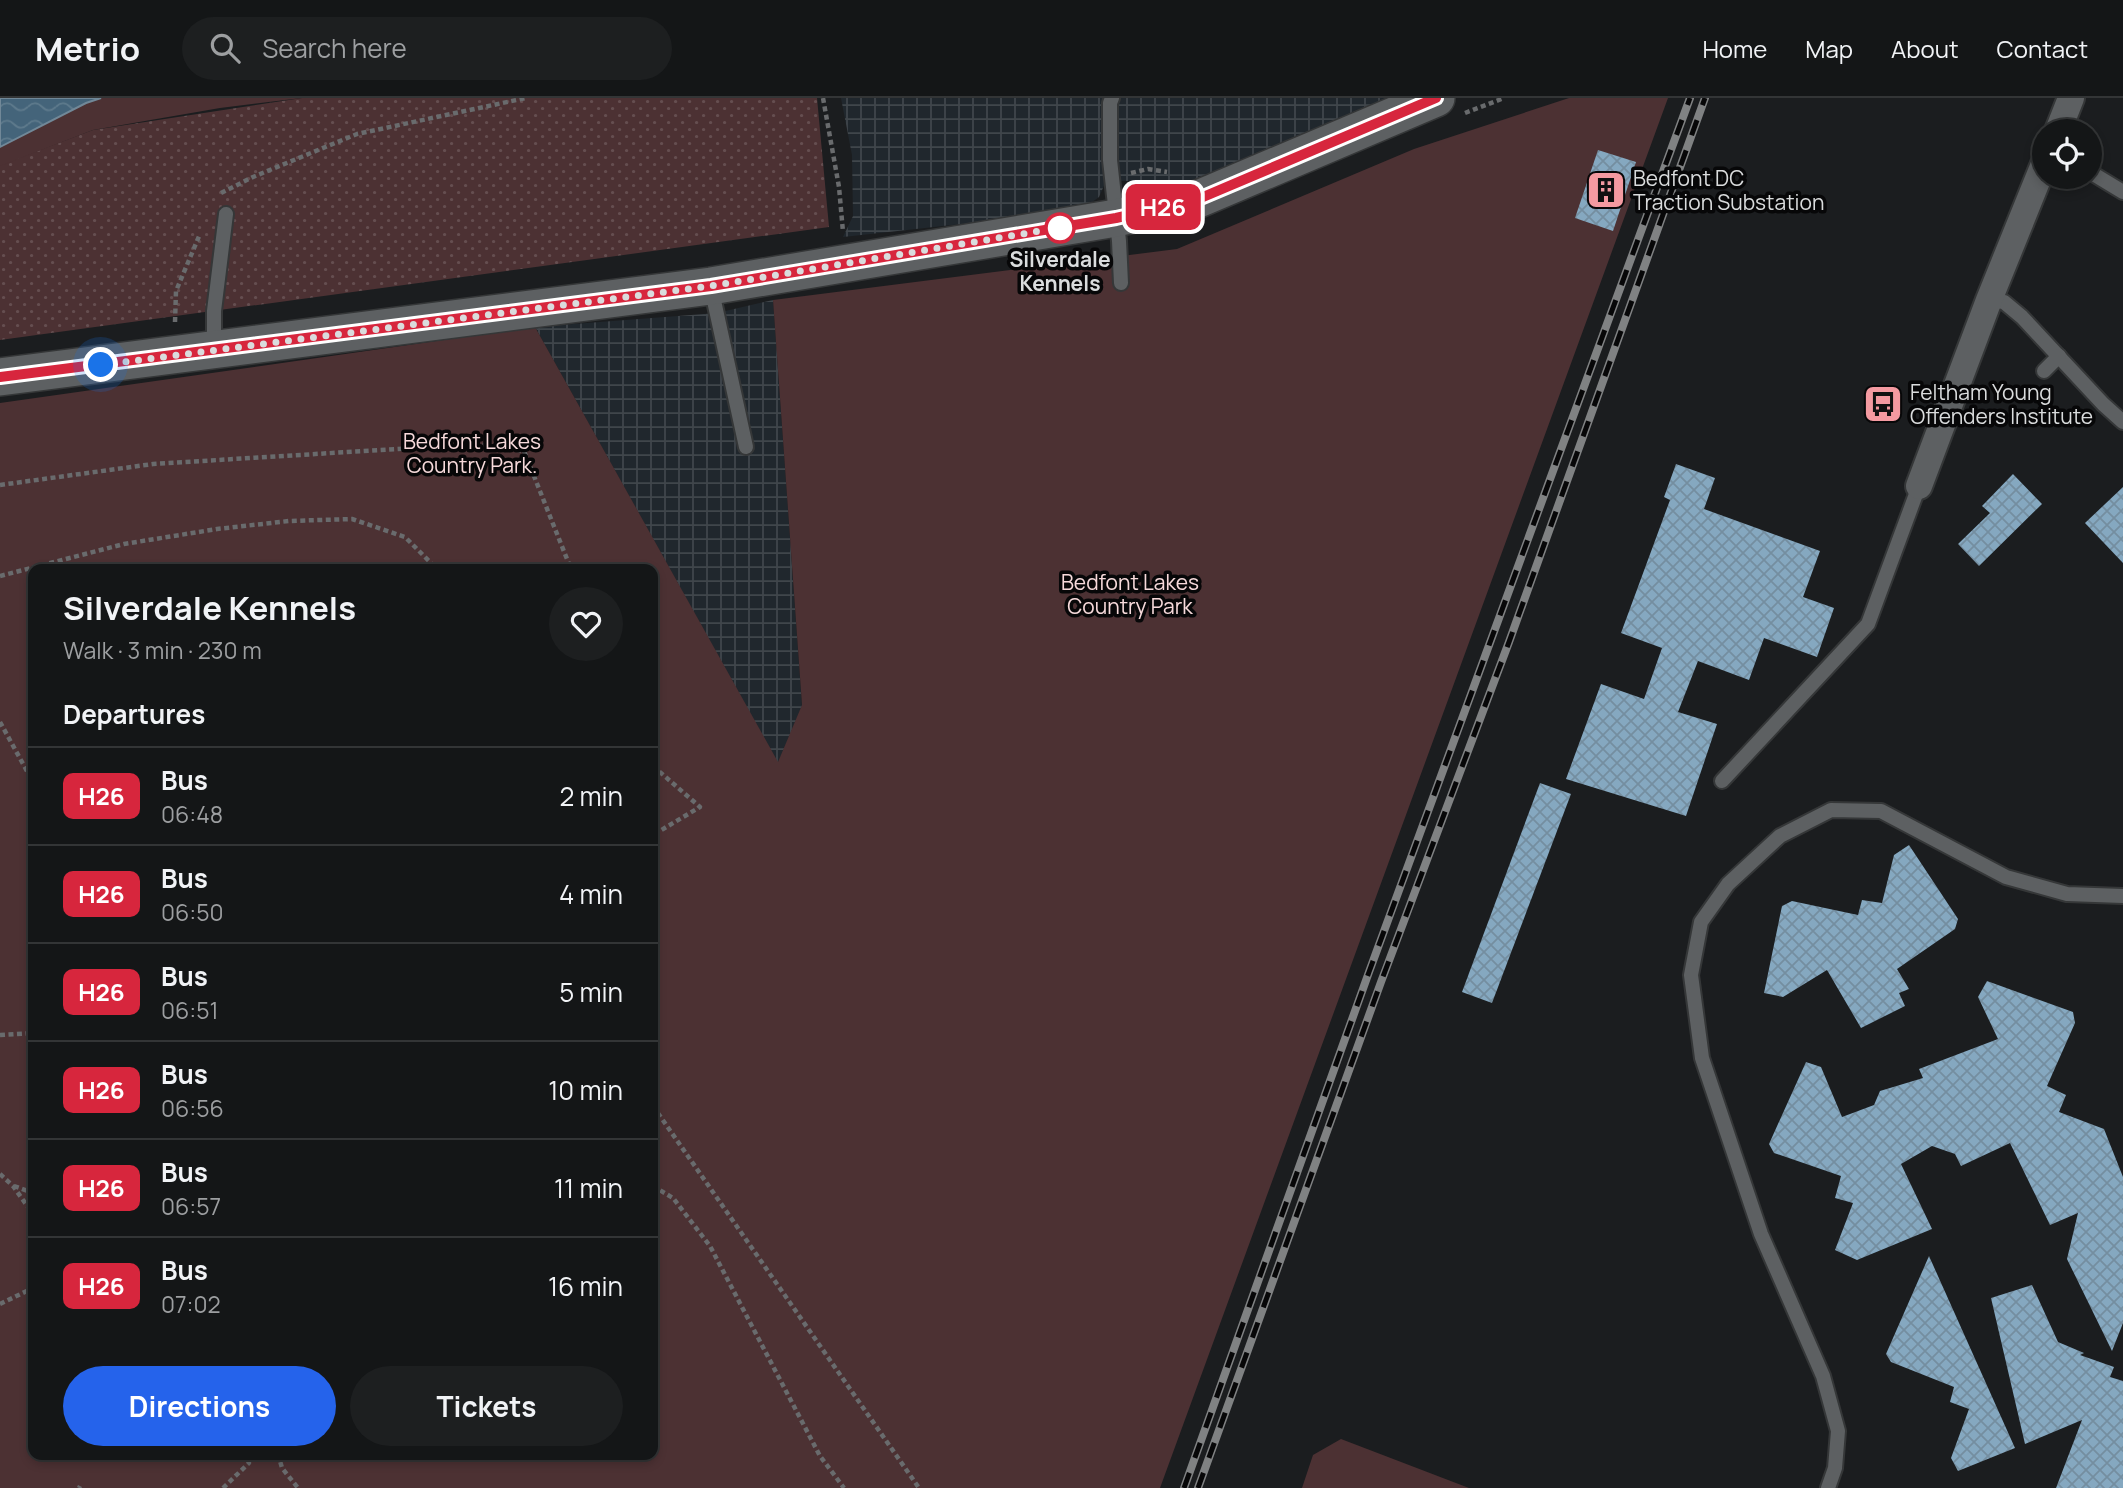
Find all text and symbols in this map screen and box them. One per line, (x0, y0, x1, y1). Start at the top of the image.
search box (182, 17, 672, 80)
text: Metrio (35, 26, 140, 71)
icon: search (206, 29, 244, 67)
text: Search here (262, 30, 407, 66)
text: Home (1702, 32, 1767, 65)
text: Map (1805, 32, 1853, 65)
text: About (1891, 32, 1959, 65)
text: Contact (1997, 32, 2088, 65)
map controls (2032, 119, 2102, 189)
button: locate (2032, 119, 2102, 189)
place label: Bedfont DC Traction Substation (1633, 164, 1824, 216)
building icon: Bedfont DC Traction Substation (1585, 169, 1627, 211)
line badge: H26 (1123, 184, 1203, 230)
text: H26 (1140, 190, 1186, 223)
marker: Silverdale Kennels (1045, 213, 1075, 243)
place label: Silverdale Kennels (1009, 245, 1111, 297)
your location (83, 347, 118, 382)
place label: Feltham Young Offenders Institute (1910, 378, 2093, 430)
bus stop icon: Feltham Young Offenders Institute (1862, 383, 1904, 425)
park label: Bedfont Lakes Country Park. (403, 427, 541, 479)
park label: Bedfont Lakes Country Park (1061, 568, 1199, 620)
text: Silverdale Kennels (63, 585, 356, 630)
button: heart (549, 587, 623, 661)
text: Walk · 3 min · 230 m (63, 634, 262, 666)
text: Departures (63, 696, 205, 732)
text: Bus (161, 762, 208, 798)
text: 2 min (559, 778, 623, 814)
text: H26 (78, 779, 125, 812)
text: 06:48 (161, 798, 223, 830)
text: Bus (161, 860, 208, 896)
text: 4 min (559, 876, 623, 912)
text: H26 (78, 877, 125, 910)
text: 06:50 (161, 896, 224, 928)
text: Bus (161, 958, 208, 994)
text: 5 min (559, 974, 623, 1010)
text: H26 (78, 975, 125, 1008)
text: 06:51 (161, 994, 218, 1026)
text: Bus (161, 1056, 208, 1092)
text: 10 min (548, 1072, 623, 1108)
text: H26 (78, 1073, 125, 1106)
text: 06:56 (161, 1092, 224, 1124)
text: Bus (161, 1154, 208, 1190)
text: 11 min (554, 1170, 623, 1206)
text: H26 (78, 1171, 125, 1204)
text: 06:57 (161, 1190, 221, 1222)
text: Bus (161, 1252, 208, 1288)
text: 16 min (548, 1268, 623, 1304)
text: H26 (78, 1269, 125, 1302)
text: 07:02 (161, 1288, 221, 1320)
button: Directions (63, 1366, 336, 1446)
button: Tickets (350, 1366, 623, 1446)

